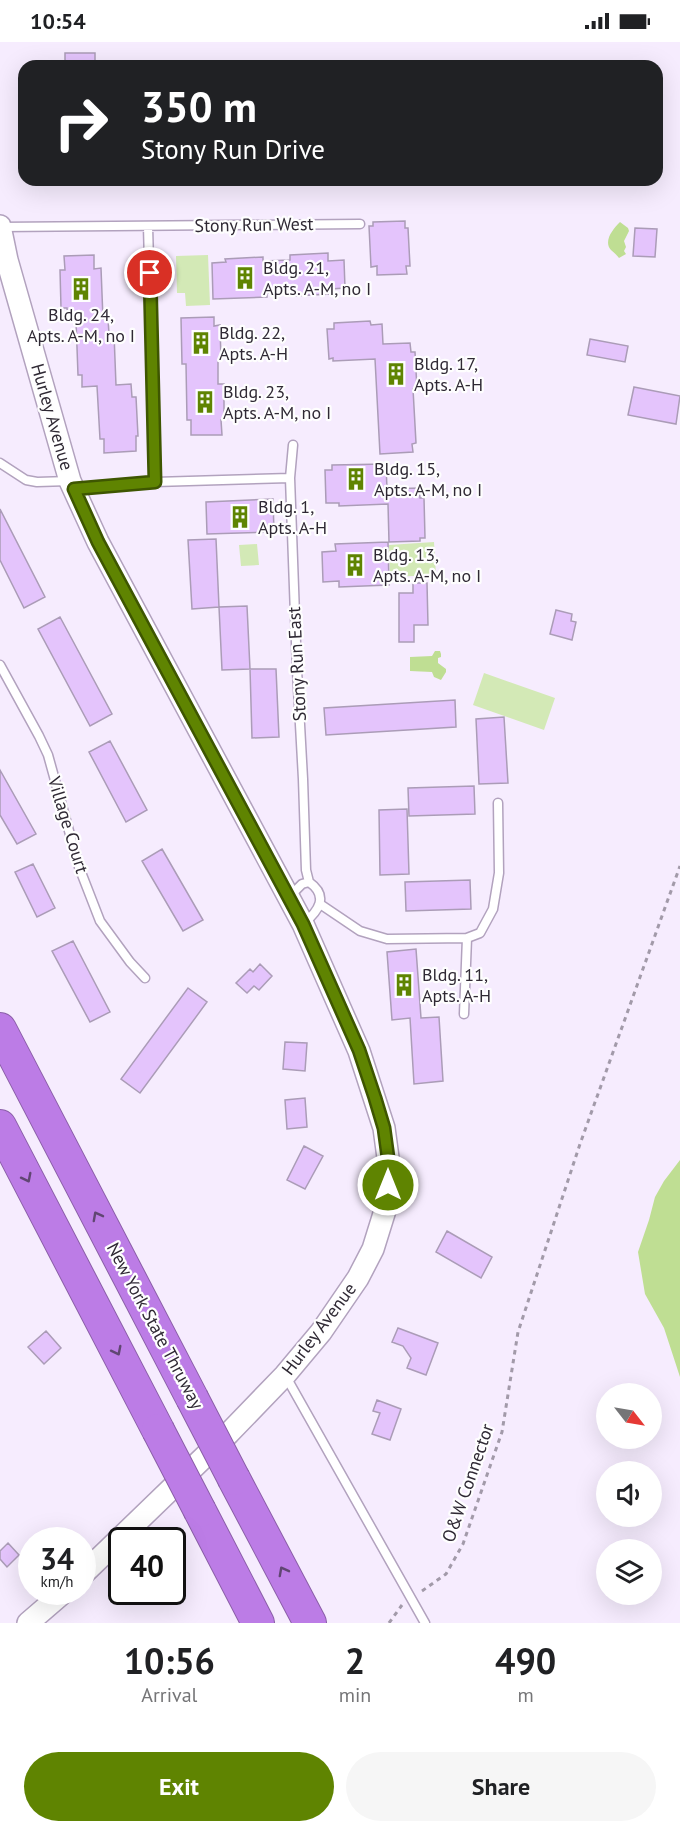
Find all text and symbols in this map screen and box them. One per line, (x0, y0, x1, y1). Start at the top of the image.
text: 10:54 (30, 7, 86, 35)
text: 350 m (141, 79, 257, 134)
icon: right (42, 84, 120, 162)
text: Stony Run Drive (141, 132, 325, 166)
street label: Stony Run West (194, 212, 314, 237)
pin (124, 247, 175, 298)
icon: arrive (133, 256, 166, 289)
place label: Bldg. 21, Apts. A-M, no I (263, 256, 371, 300)
building icon: Bldg. 21, Apts. A-M, no I (232, 265, 258, 291)
building icon: Bldg. 24, Apts. A-M, no I (68, 276, 94, 302)
place label: Bldg. 24, Apts. A-M, no I (27, 303, 135, 347)
place label: Bldg. 22, Apts. A-H (219, 321, 288, 365)
building icon: Bldg. 22, Apts. A-H (188, 330, 214, 356)
place label: Bldg. 17, Apts. A-H (414, 352, 483, 396)
street label: Hurley Avenue (26, 361, 79, 473)
building icon: Bldg. 17, Apts. A-H (383, 361, 409, 387)
place label: Bldg. 23, Apts. A-M, no I (223, 380, 331, 424)
building icon: Bldg. 23, Apts. A-M, no I (192, 389, 218, 415)
place label: Bldg. 15, Apts. A-M, no I (374, 457, 482, 501)
building icon: Bldg. 15, Apts. A-M, no I (343, 466, 369, 492)
place label: Bldg. 1, Apts. A-H (258, 495, 327, 539)
building icon: Bldg. 1, Apts. A-H (227, 504, 253, 530)
place label: Bldg. 13, Apts. A-M, no I (373, 543, 481, 587)
building icon: Bldg. 13, Apts. A-M, no I (342, 552, 368, 578)
street label: Stony Run East (282, 606, 311, 722)
street label: Village Court (43, 773, 94, 876)
place label: Bldg. 11, Apts. A-H (422, 963, 491, 1007)
building icon: Bldg. 11, Apts. A-H (391, 972, 417, 998)
position arrow (356, 1153, 420, 1217)
one-way arrow (20, 1172, 31, 1183)
one-way arrow (93, 1211, 105, 1222)
street label: New York State Thruway (102, 1239, 209, 1414)
street label: Hurley Avenue (276, 1278, 361, 1380)
one-way arrow (110, 1345, 121, 1356)
north arrow (596, 1383, 662, 1449)
map controls (596, 1383, 662, 1605)
street label: O&W Connector (436, 1420, 499, 1545)
button: sound (596, 1461, 662, 1527)
speed limit sign: 40 (108, 1527, 186, 1605)
text: 34 (40, 1539, 74, 1578)
button: layers (596, 1539, 662, 1605)
one-way arrow (279, 1567, 290, 1577)
text: km/h (41, 1572, 73, 1591)
text: 10:56 (124, 1637, 215, 1684)
text: 2 (345, 1637, 365, 1684)
text: 490 (495, 1637, 556, 1684)
text: Arrival (141, 1682, 197, 1708)
text: min (339, 1682, 371, 1708)
text: m (518, 1682, 534, 1708)
button: Exit (24, 1752, 334, 1821)
button: Share (346, 1752, 656, 1821)

